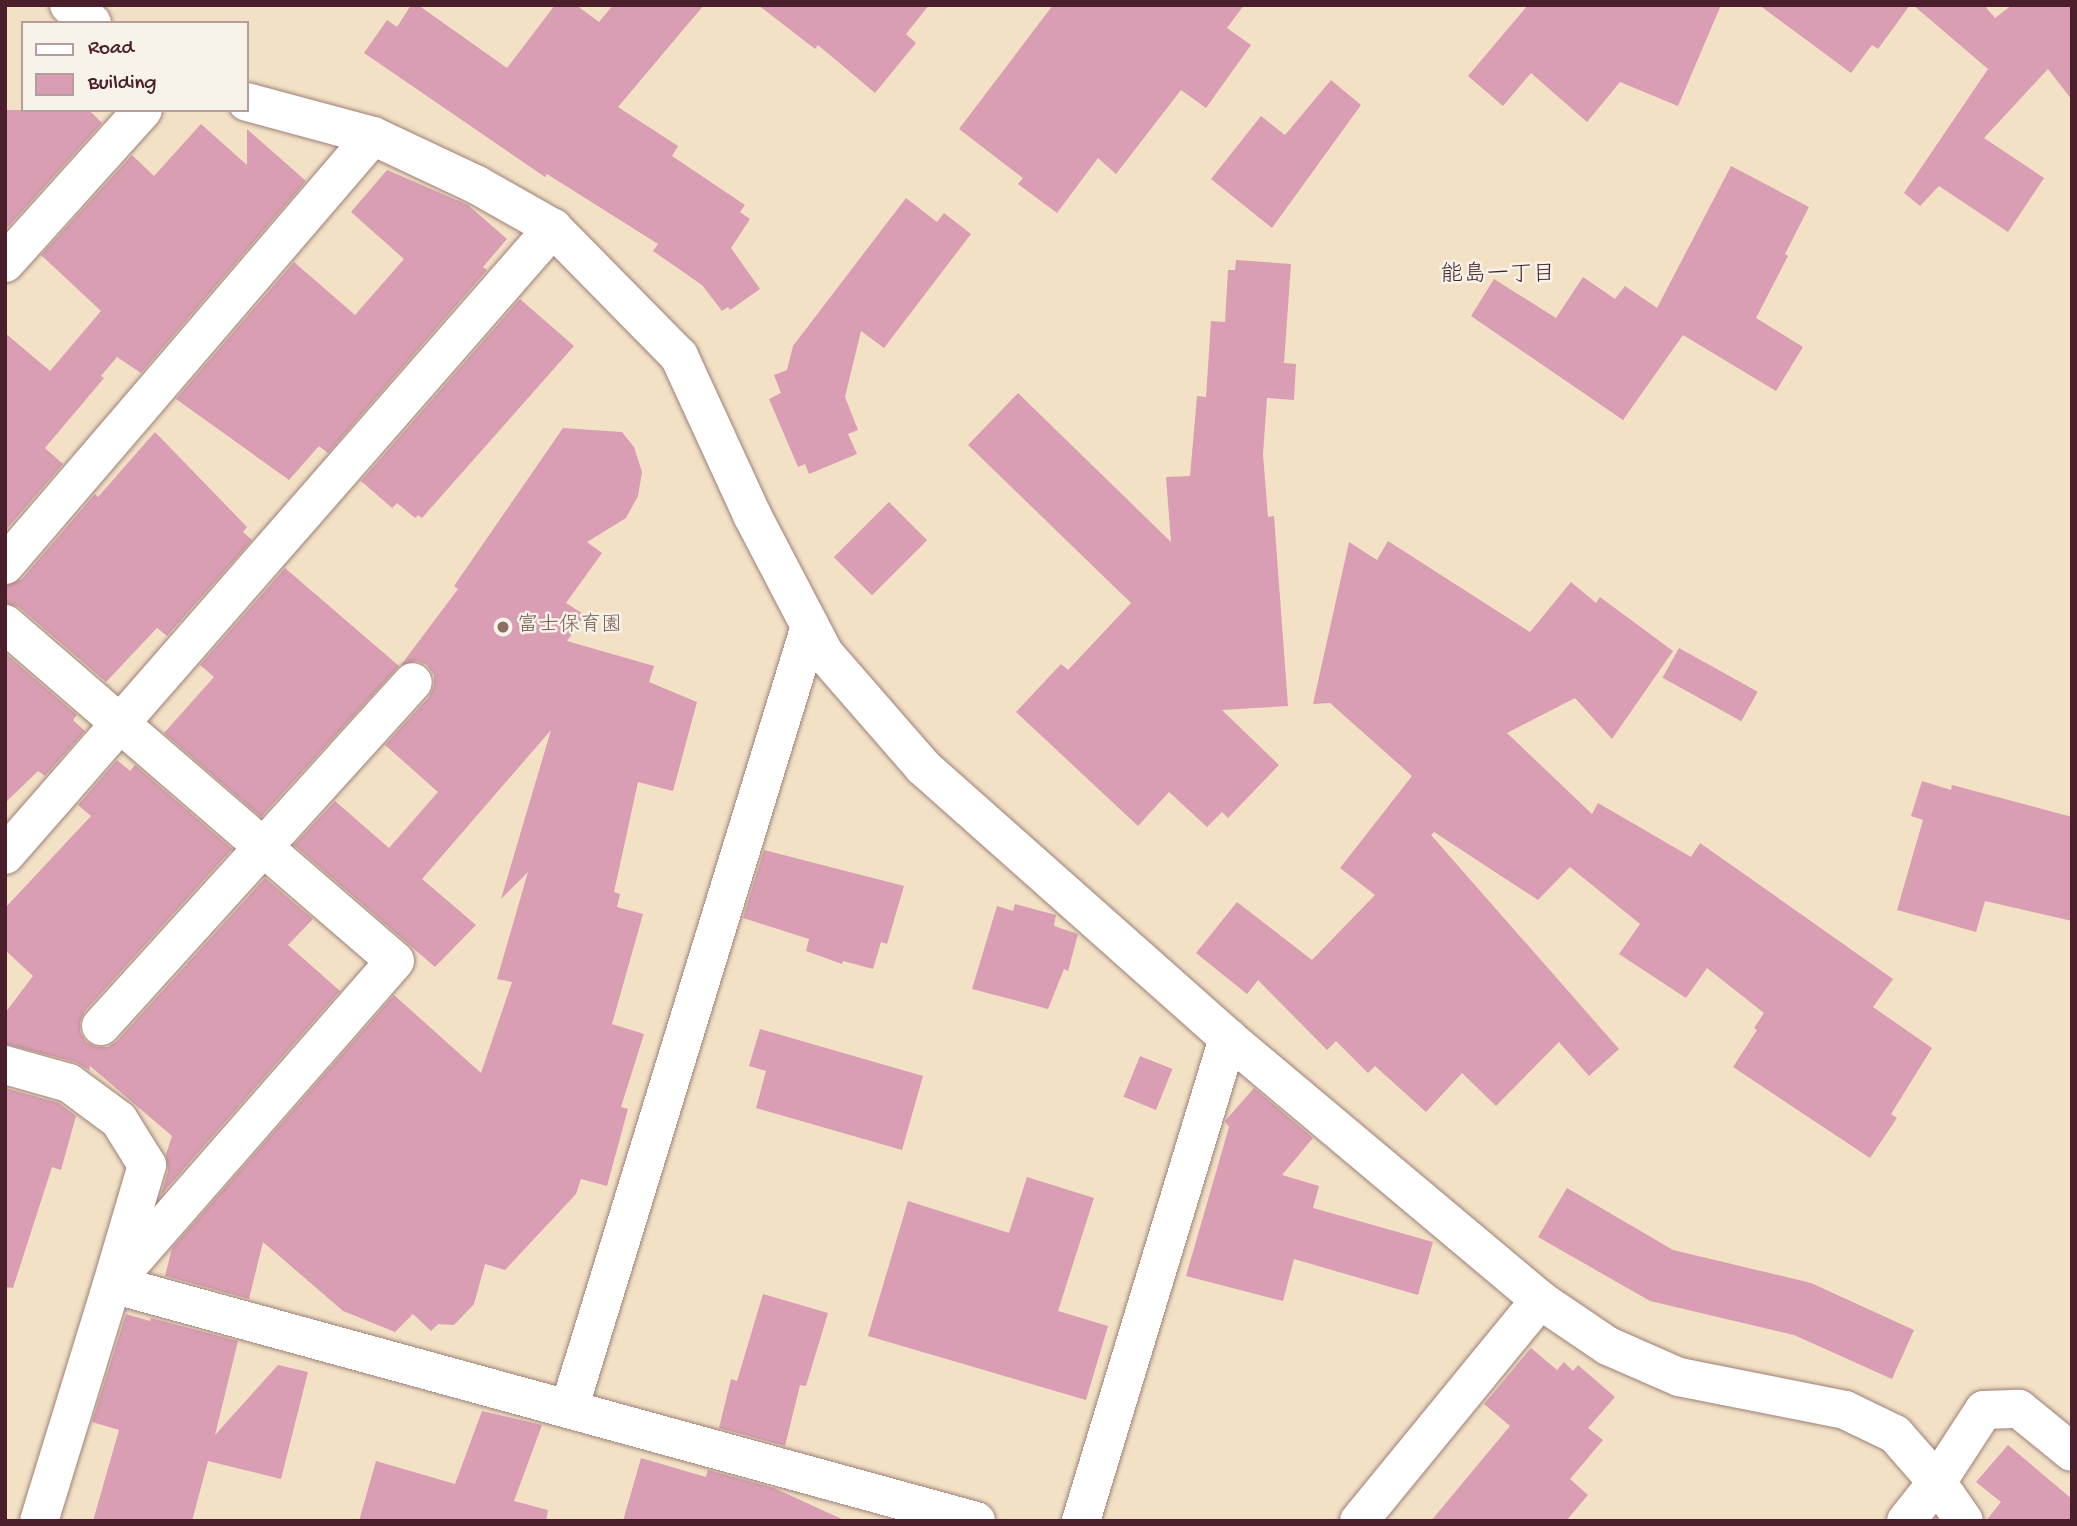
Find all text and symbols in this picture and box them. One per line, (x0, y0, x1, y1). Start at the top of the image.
legend (21, 21, 248, 112)
text: Road (88, 37, 134, 62)
text: Building (88, 72, 157, 97)
district label: 能島一丁目 (1441, 262, 1555, 290)
place label: 富士保育園 (517, 614, 622, 640)
marker: 富士保育園 (495, 619, 511, 635)

